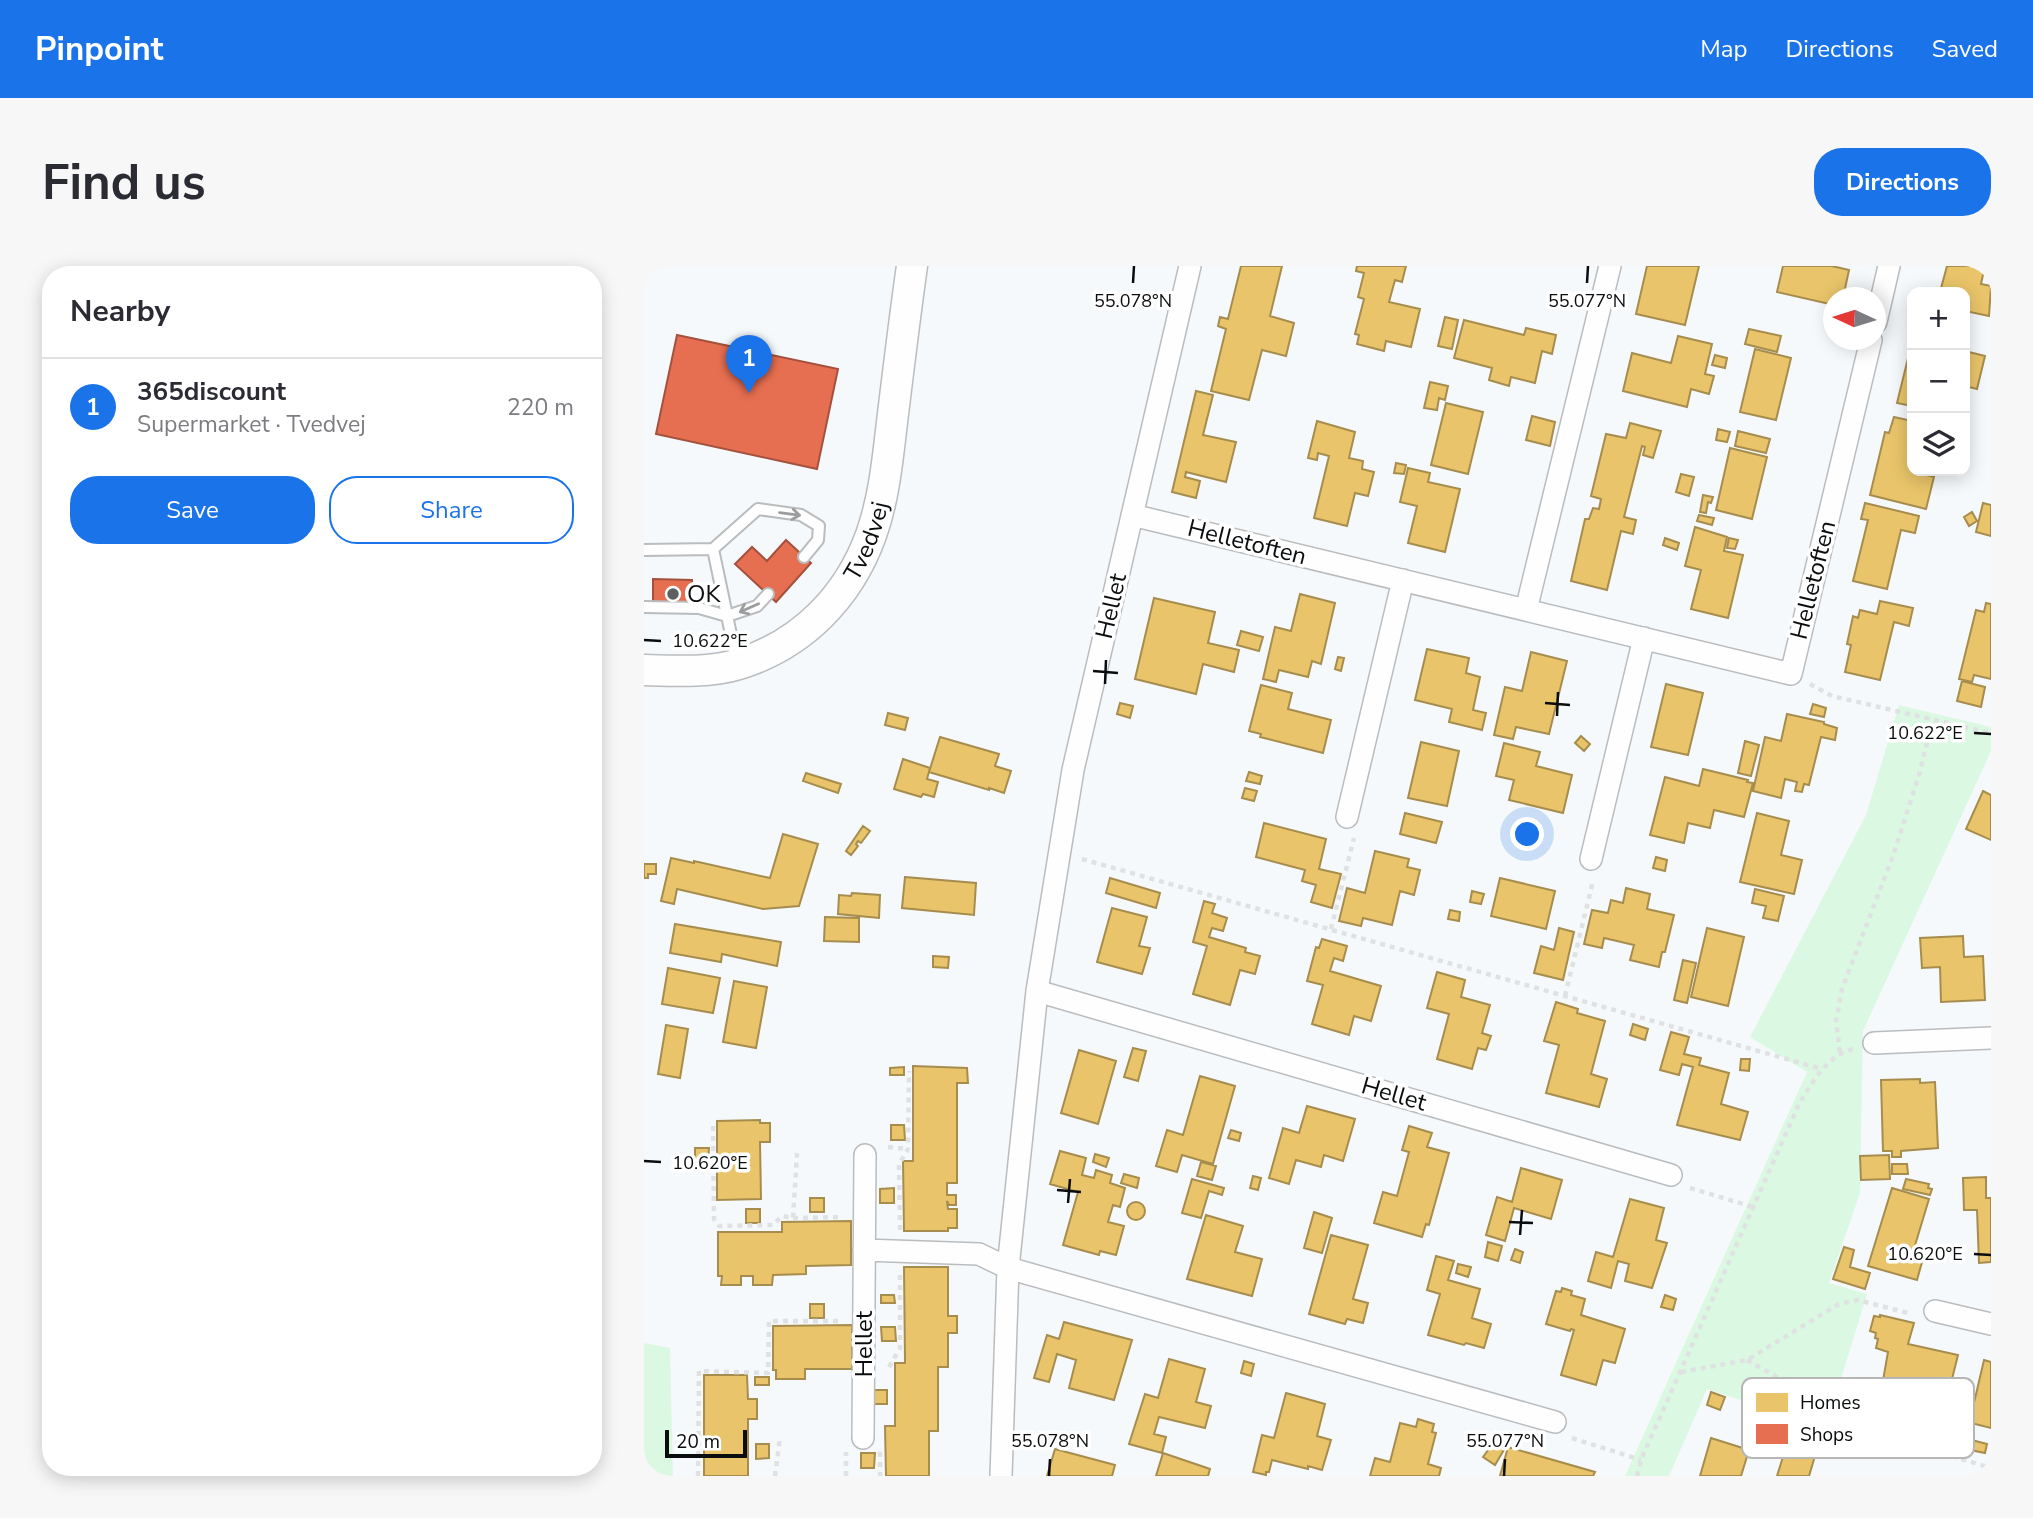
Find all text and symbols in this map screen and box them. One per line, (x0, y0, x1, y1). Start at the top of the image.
text: Pinpoint (35, 27, 163, 72)
text: Map (1700, 33, 1747, 65)
text: Directions (1785, 33, 1894, 65)
text: Saved (1932, 33, 1998, 65)
button: Directions (1814, 148, 1991, 216)
text: Find us (42, 149, 206, 216)
north arrow (1823, 287, 1886, 350)
map controls (1907, 287, 1970, 476)
button: + (1907, 287, 1970, 350)
text: 55.078°N (1094, 289, 1172, 313)
text: 55.077°N (1548, 289, 1626, 313)
text: Nearby (70, 291, 170, 332)
pin: 1 (726, 335, 772, 393)
button: − (1907, 350, 1970, 413)
text: 365discount (137, 374, 286, 409)
text: 1 (86, 392, 100, 423)
text: 220 m (507, 392, 574, 423)
text: Supermarket · Tvedvej (137, 409, 366, 440)
button: layers (1907, 413, 1970, 476)
button: Save (70, 476, 315, 544)
button: Share (329, 476, 574, 544)
street label: Tvedvej (836, 498, 896, 586)
one-way arrow (778, 507, 801, 520)
street label: Helletoften (1184, 512, 1310, 572)
street label: Helletoften (1783, 517, 1843, 643)
street label: Hellet (1088, 570, 1134, 642)
place label: OK (687, 578, 721, 610)
marker: OK (665, 586, 681, 602)
one-way arrow (739, 602, 760, 615)
text: 10.622°E (672, 629, 748, 653)
text: 10.622°E (1887, 721, 1963, 745)
your location (1510, 817, 1544, 851)
street label: Hellet (1358, 1069, 1431, 1119)
text: 10.620°E (672, 1151, 748, 1175)
text: 10.620°E (1887, 1242, 1963, 1266)
street label: Hellet (848, 1310, 880, 1377)
legend (1742, 1378, 1974, 1458)
text: Homes (1800, 1390, 1861, 1416)
text: Shops (1800, 1422, 1853, 1448)
scale bar (665, 1427, 747, 1459)
text: 20 m (676, 1429, 720, 1455)
text: 55.078°N (1011, 1429, 1089, 1453)
text: 55.077°N (1466, 1429, 1544, 1453)

